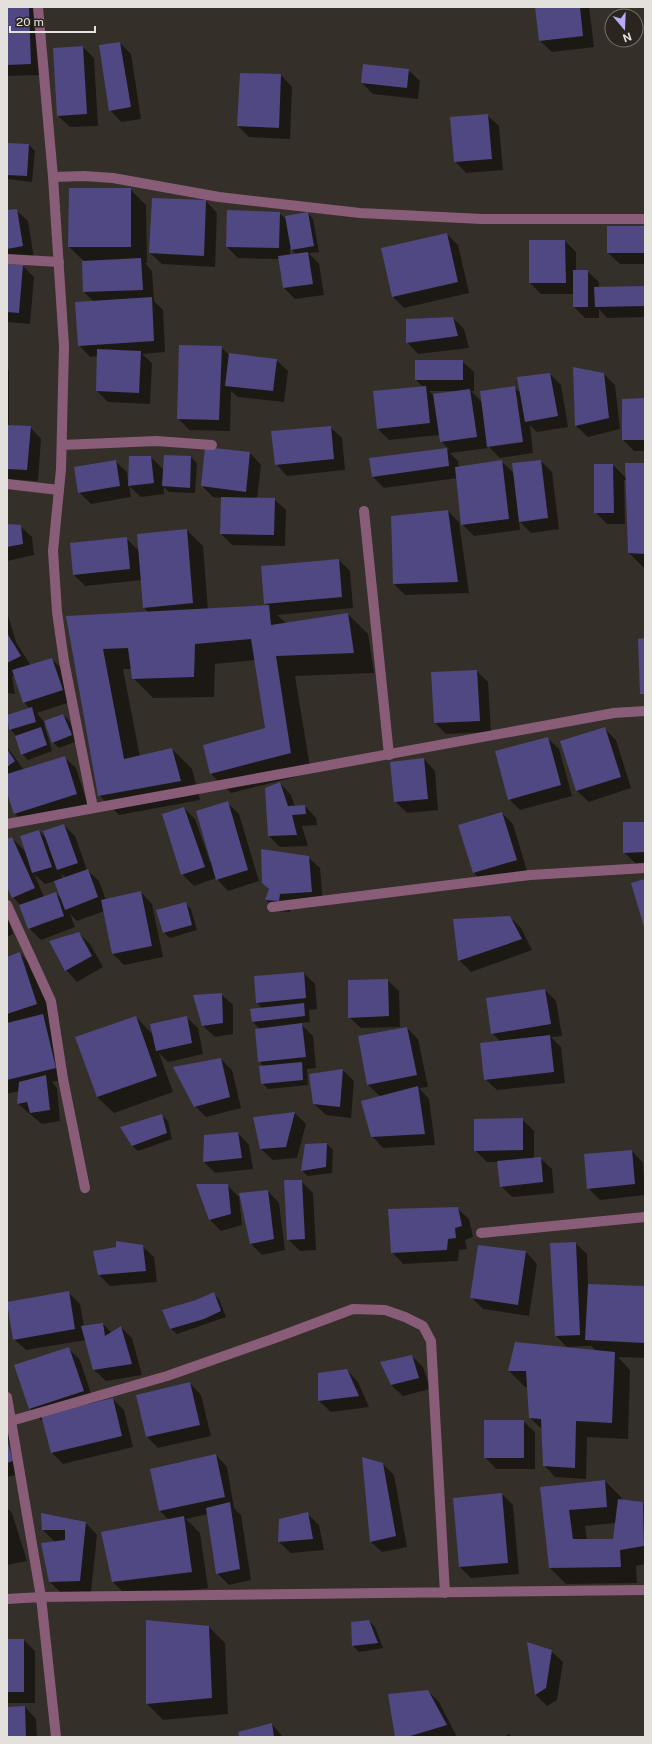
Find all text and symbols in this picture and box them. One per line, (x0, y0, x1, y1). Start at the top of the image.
scale bar (10, 8, 95, 34)
north arrow (604, 8, 644, 48)
text: 20 m (16, 15, 44, 29)
text: N (621, 30, 633, 45)

